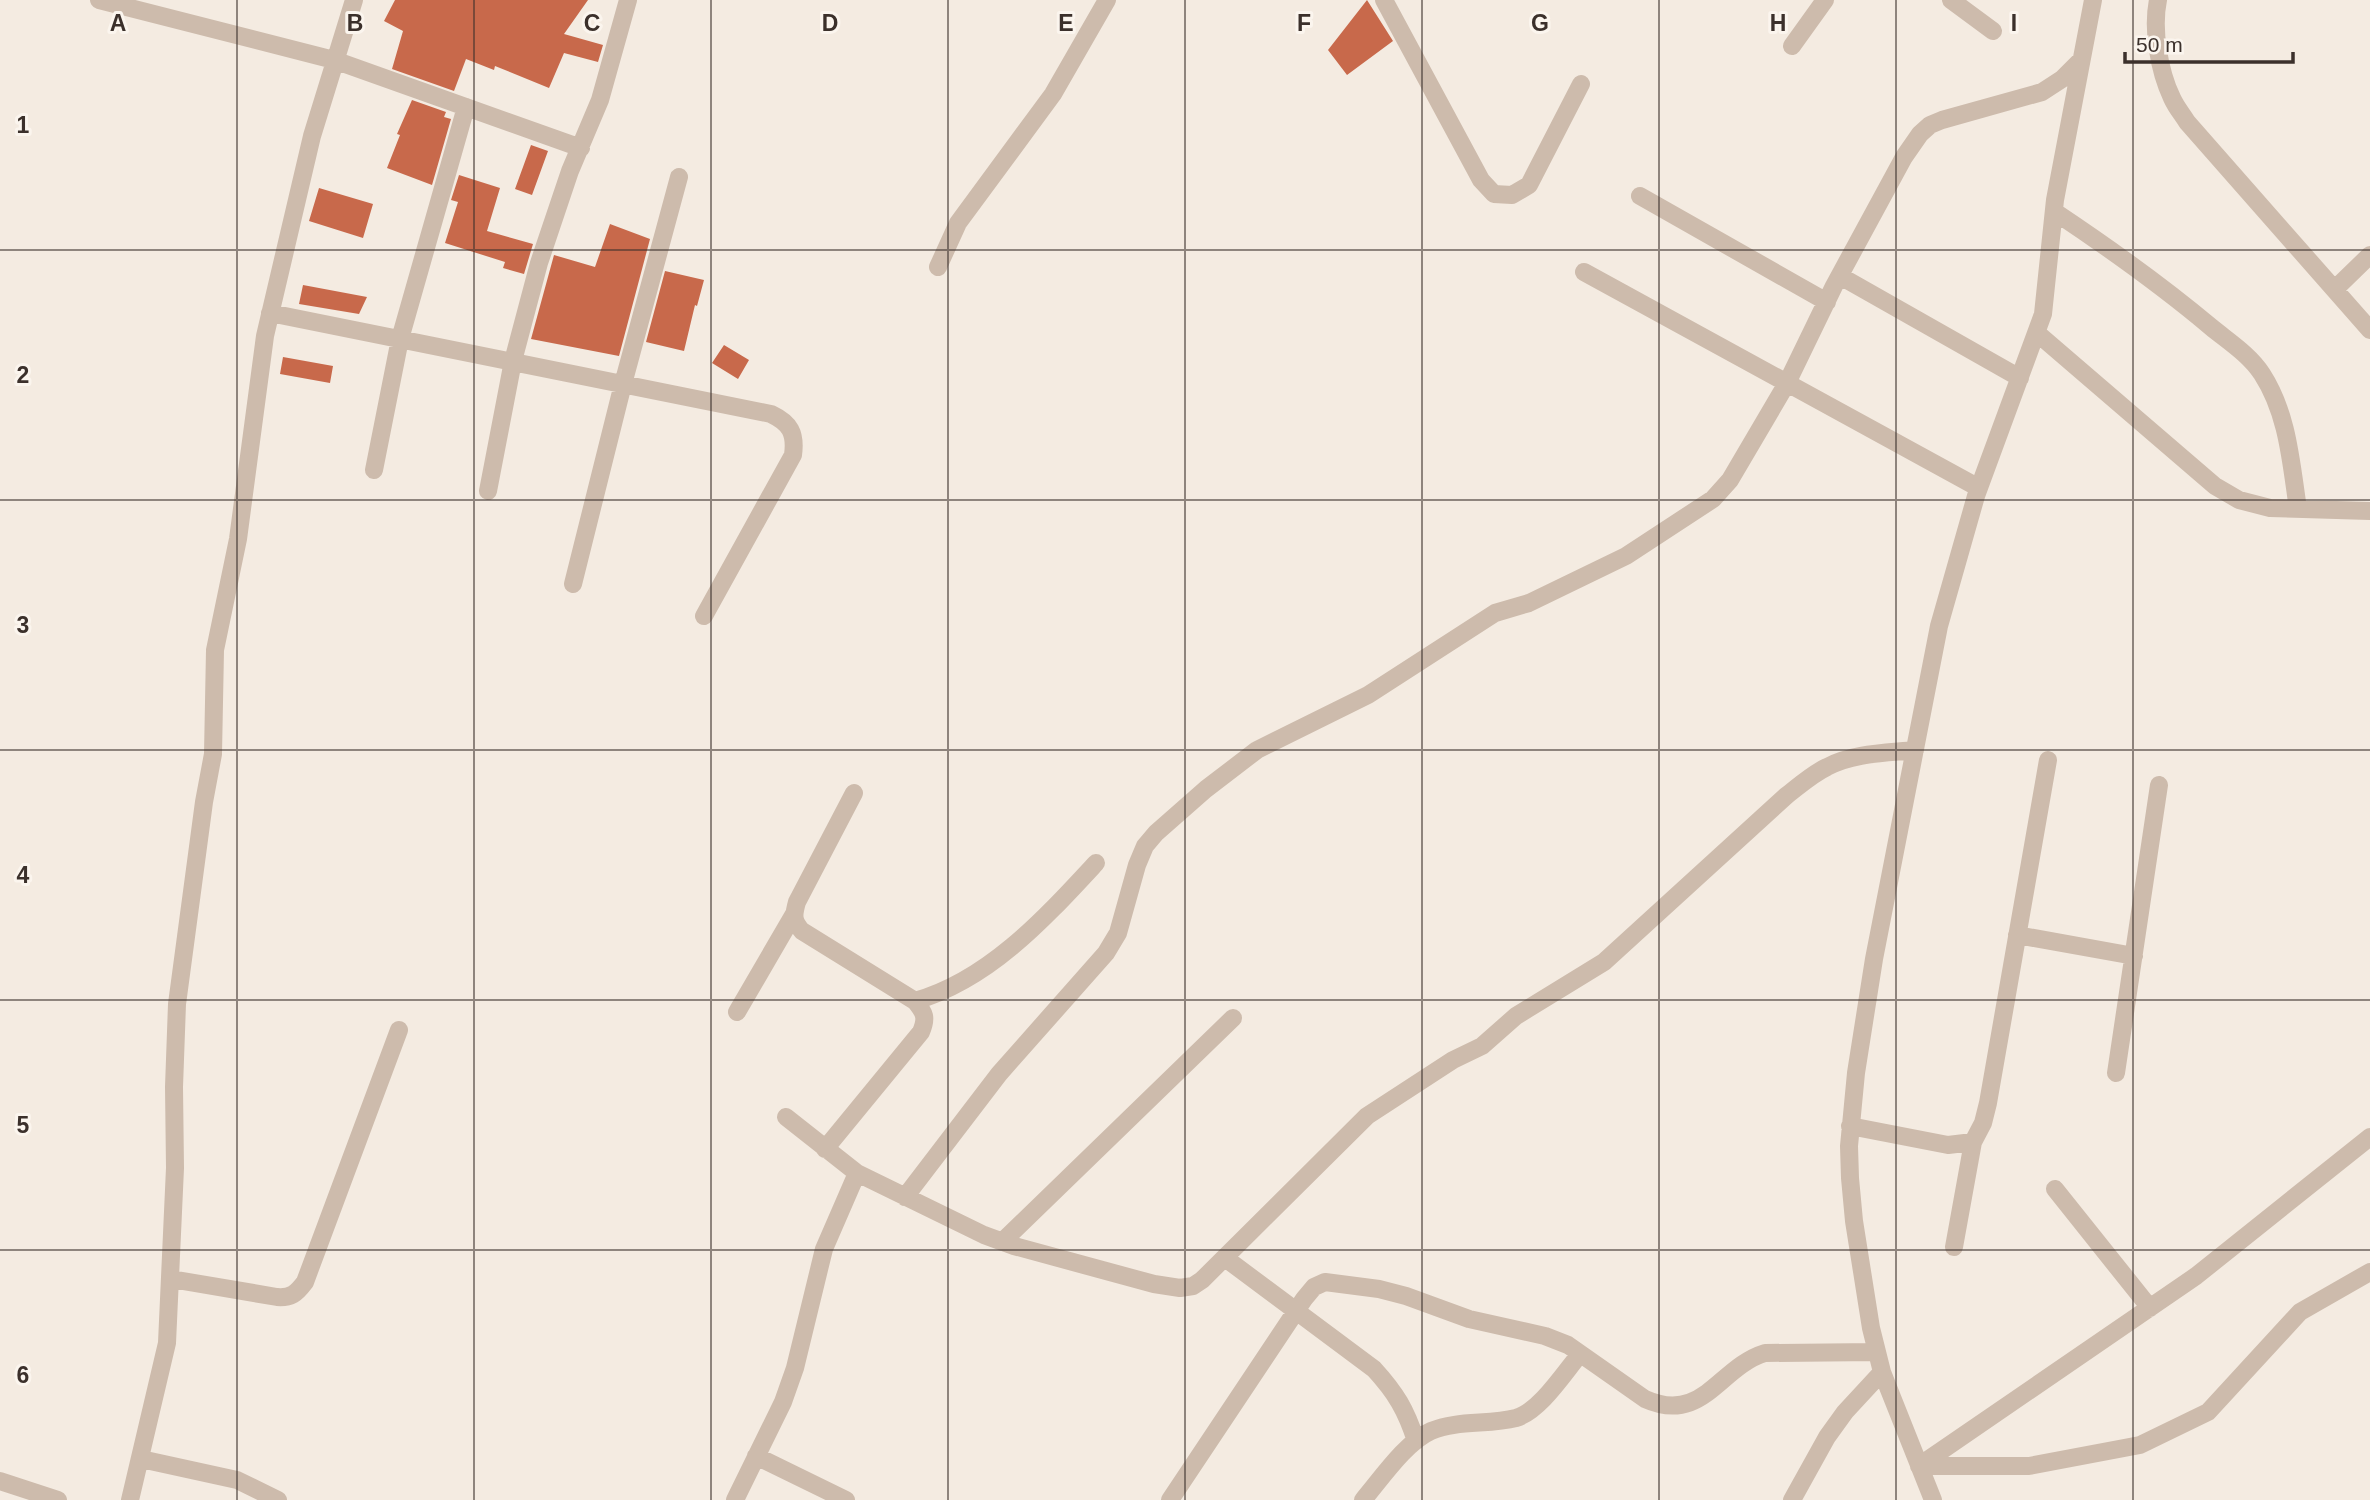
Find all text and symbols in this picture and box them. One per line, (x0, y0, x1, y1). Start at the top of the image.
text: A (110, 10, 126, 36)
text: B (347, 10, 363, 36)
text: C (584, 10, 600, 36)
text: D (822, 10, 838, 36)
text: E (1058, 10, 1074, 36)
text: F (1297, 10, 1311, 36)
text: G (1531, 10, 1549, 36)
text: H (1770, 10, 1786, 36)
text: I (2011, 10, 2017, 36)
scale bar (2125, 21, 2293, 65)
text: 50 m (2136, 33, 2183, 56)
text: 1 (17, 112, 30, 138)
text: 2 (17, 362, 29, 388)
text: 3 (17, 612, 29, 638)
text: 4 (17, 862, 30, 888)
text: 5 (17, 1112, 30, 1138)
text: 6 (17, 1362, 29, 1388)

